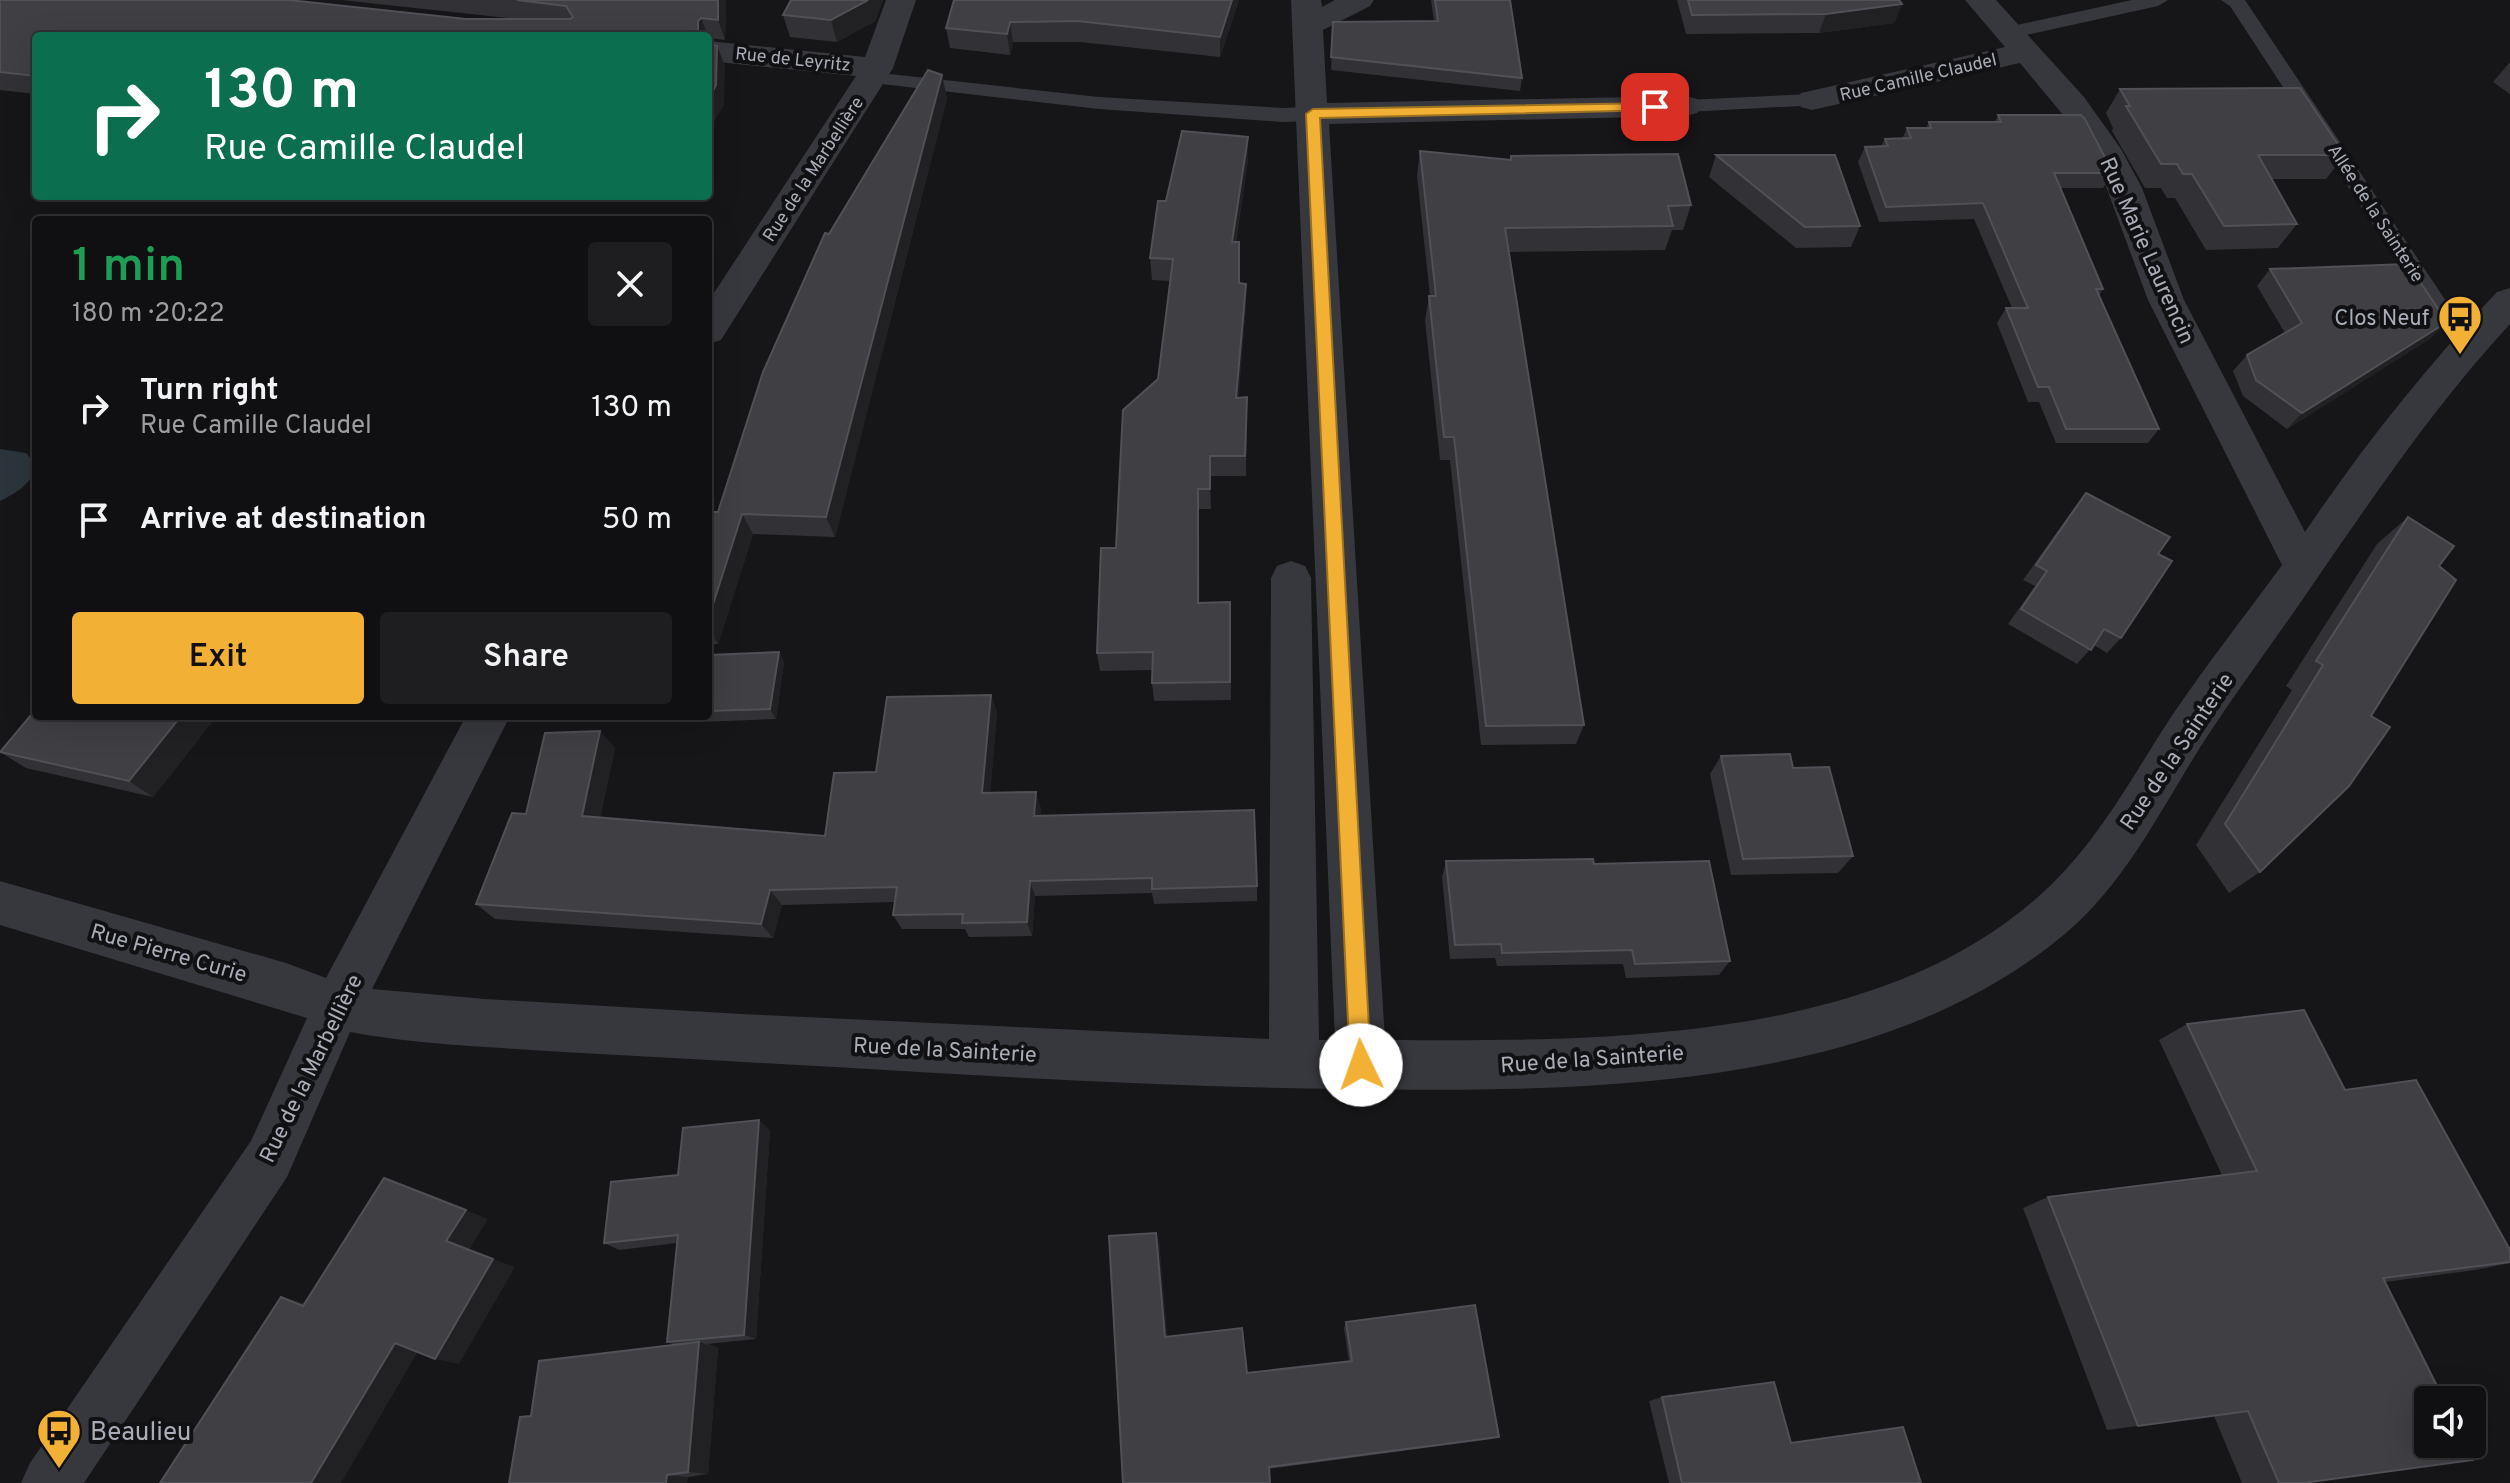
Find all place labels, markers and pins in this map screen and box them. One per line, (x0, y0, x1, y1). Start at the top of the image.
pin (1621, 73, 1689, 141)
bus stop icon: Clos Neuf (2436, 293, 2484, 356)
place label: Clos Neuf (2334, 306, 2429, 333)
bus stop icon: Beaulieu (35, 1407, 83, 1470)
place label: Beaulieu (90, 1417, 192, 1450)

